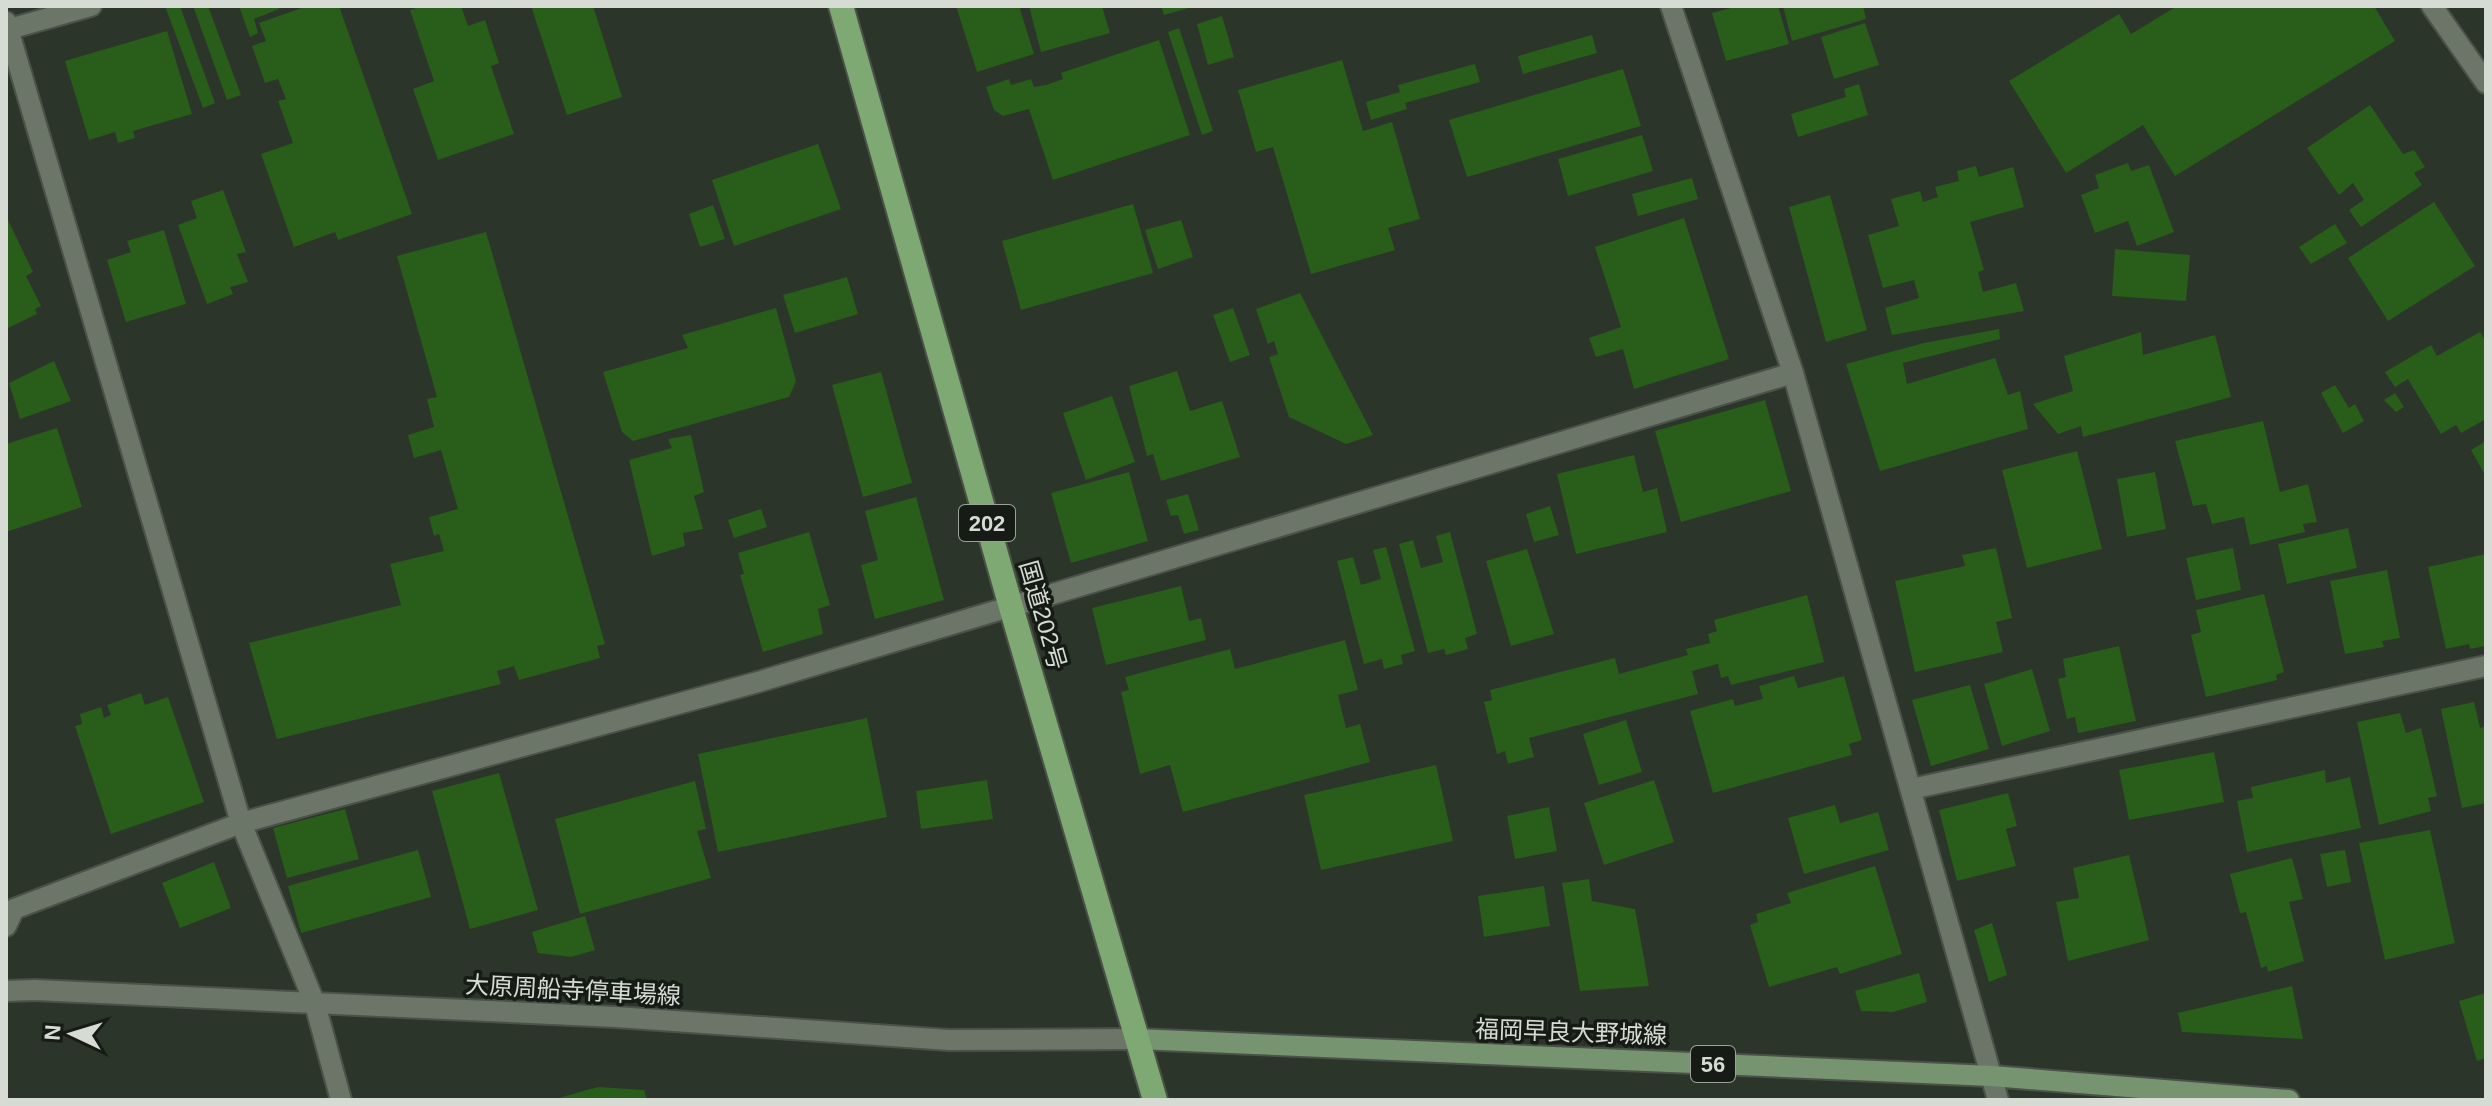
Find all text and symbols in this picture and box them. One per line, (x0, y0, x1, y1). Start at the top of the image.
road number: 202 (959, 505, 1015, 541)
street label: 国道202号 (1015, 557, 1071, 673)
street label: 大原周船寺停車場線 (464, 971, 682, 1009)
north arrow (32, 994, 112, 1074)
street label: 福岡早良大野城線 (1475, 1015, 1667, 1049)
text: N (40, 1024, 66, 1041)
road number: 56 (1691, 1046, 1735, 1082)

